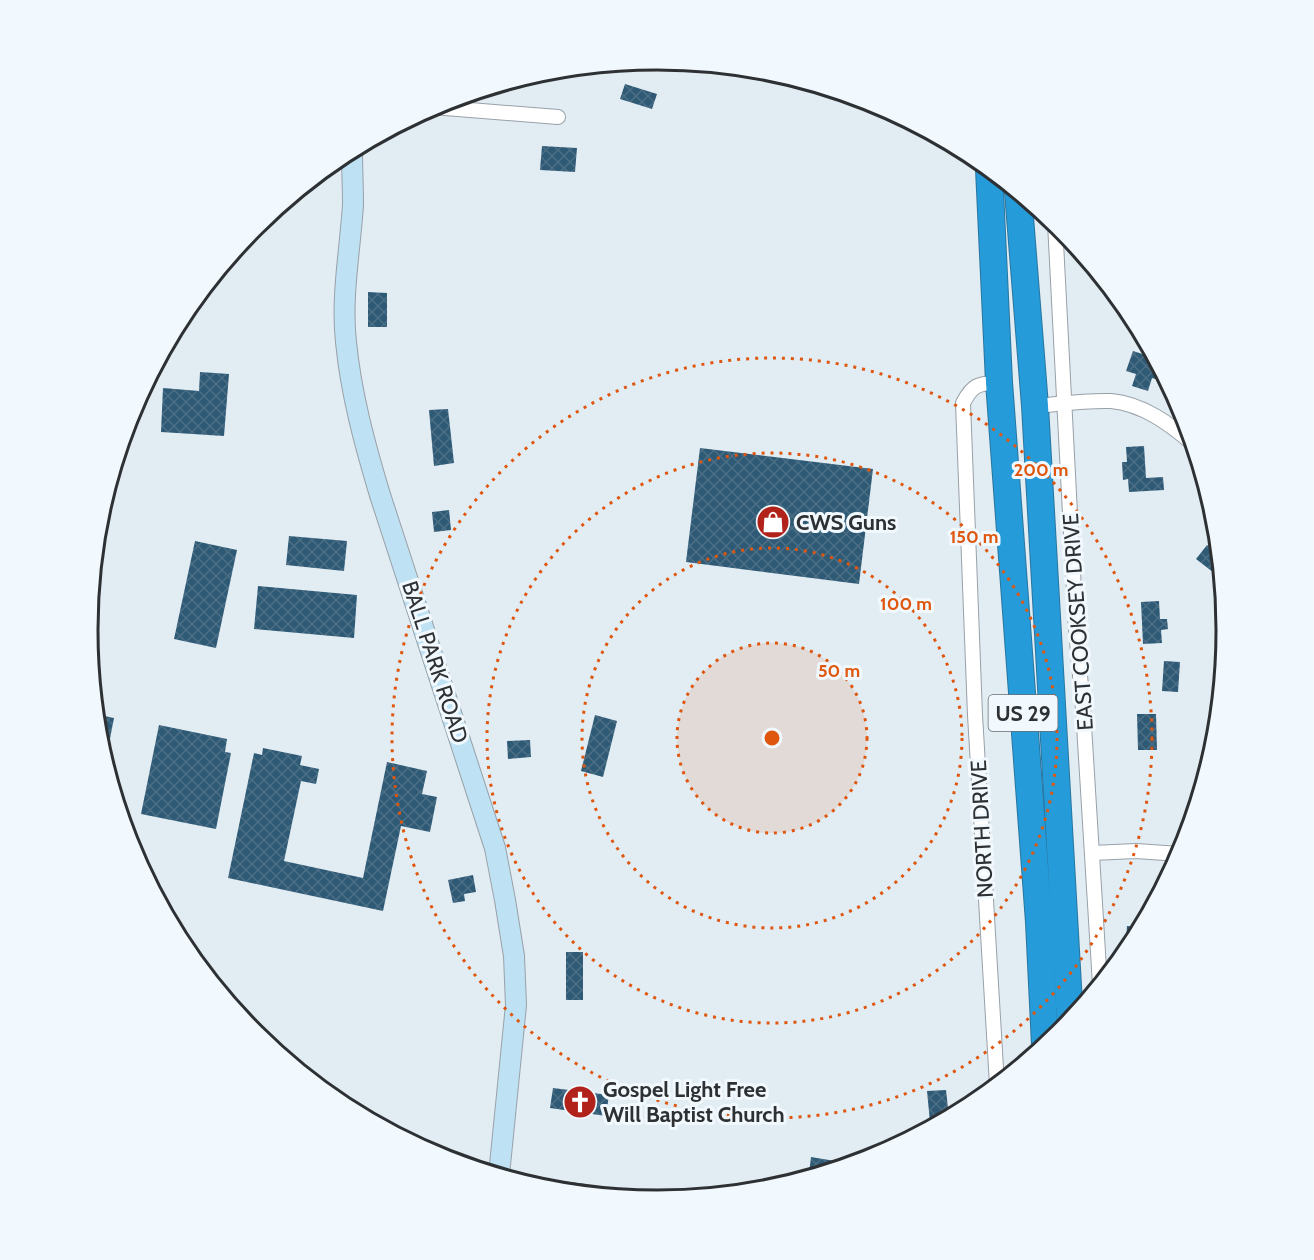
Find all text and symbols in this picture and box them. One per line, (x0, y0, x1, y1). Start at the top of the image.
text: 200 m (1014, 459, 1068, 481)
shop icon: CWS Guns (755, 504, 791, 540)
place label: CWS Guns (796, 509, 896, 536)
street label: EAST COOKSEY DRIVE (1057, 512, 1099, 732)
text: 150 m (950, 526, 998, 548)
street label: BALL PARK ROAD (396, 577, 474, 747)
text: 100 m (880, 593, 932, 615)
text: 50 m (818, 660, 860, 682)
road number: US 29 (988, 695, 1058, 731)
centre of rings (762, 728, 782, 748)
street label: NORTH DRIVE (965, 759, 999, 899)
place label: Gospel Light Free Will Baptist Church (603, 1076, 785, 1128)
church icon: Gospel Light Free Will Baptist Church (562, 1084, 598, 1120)

